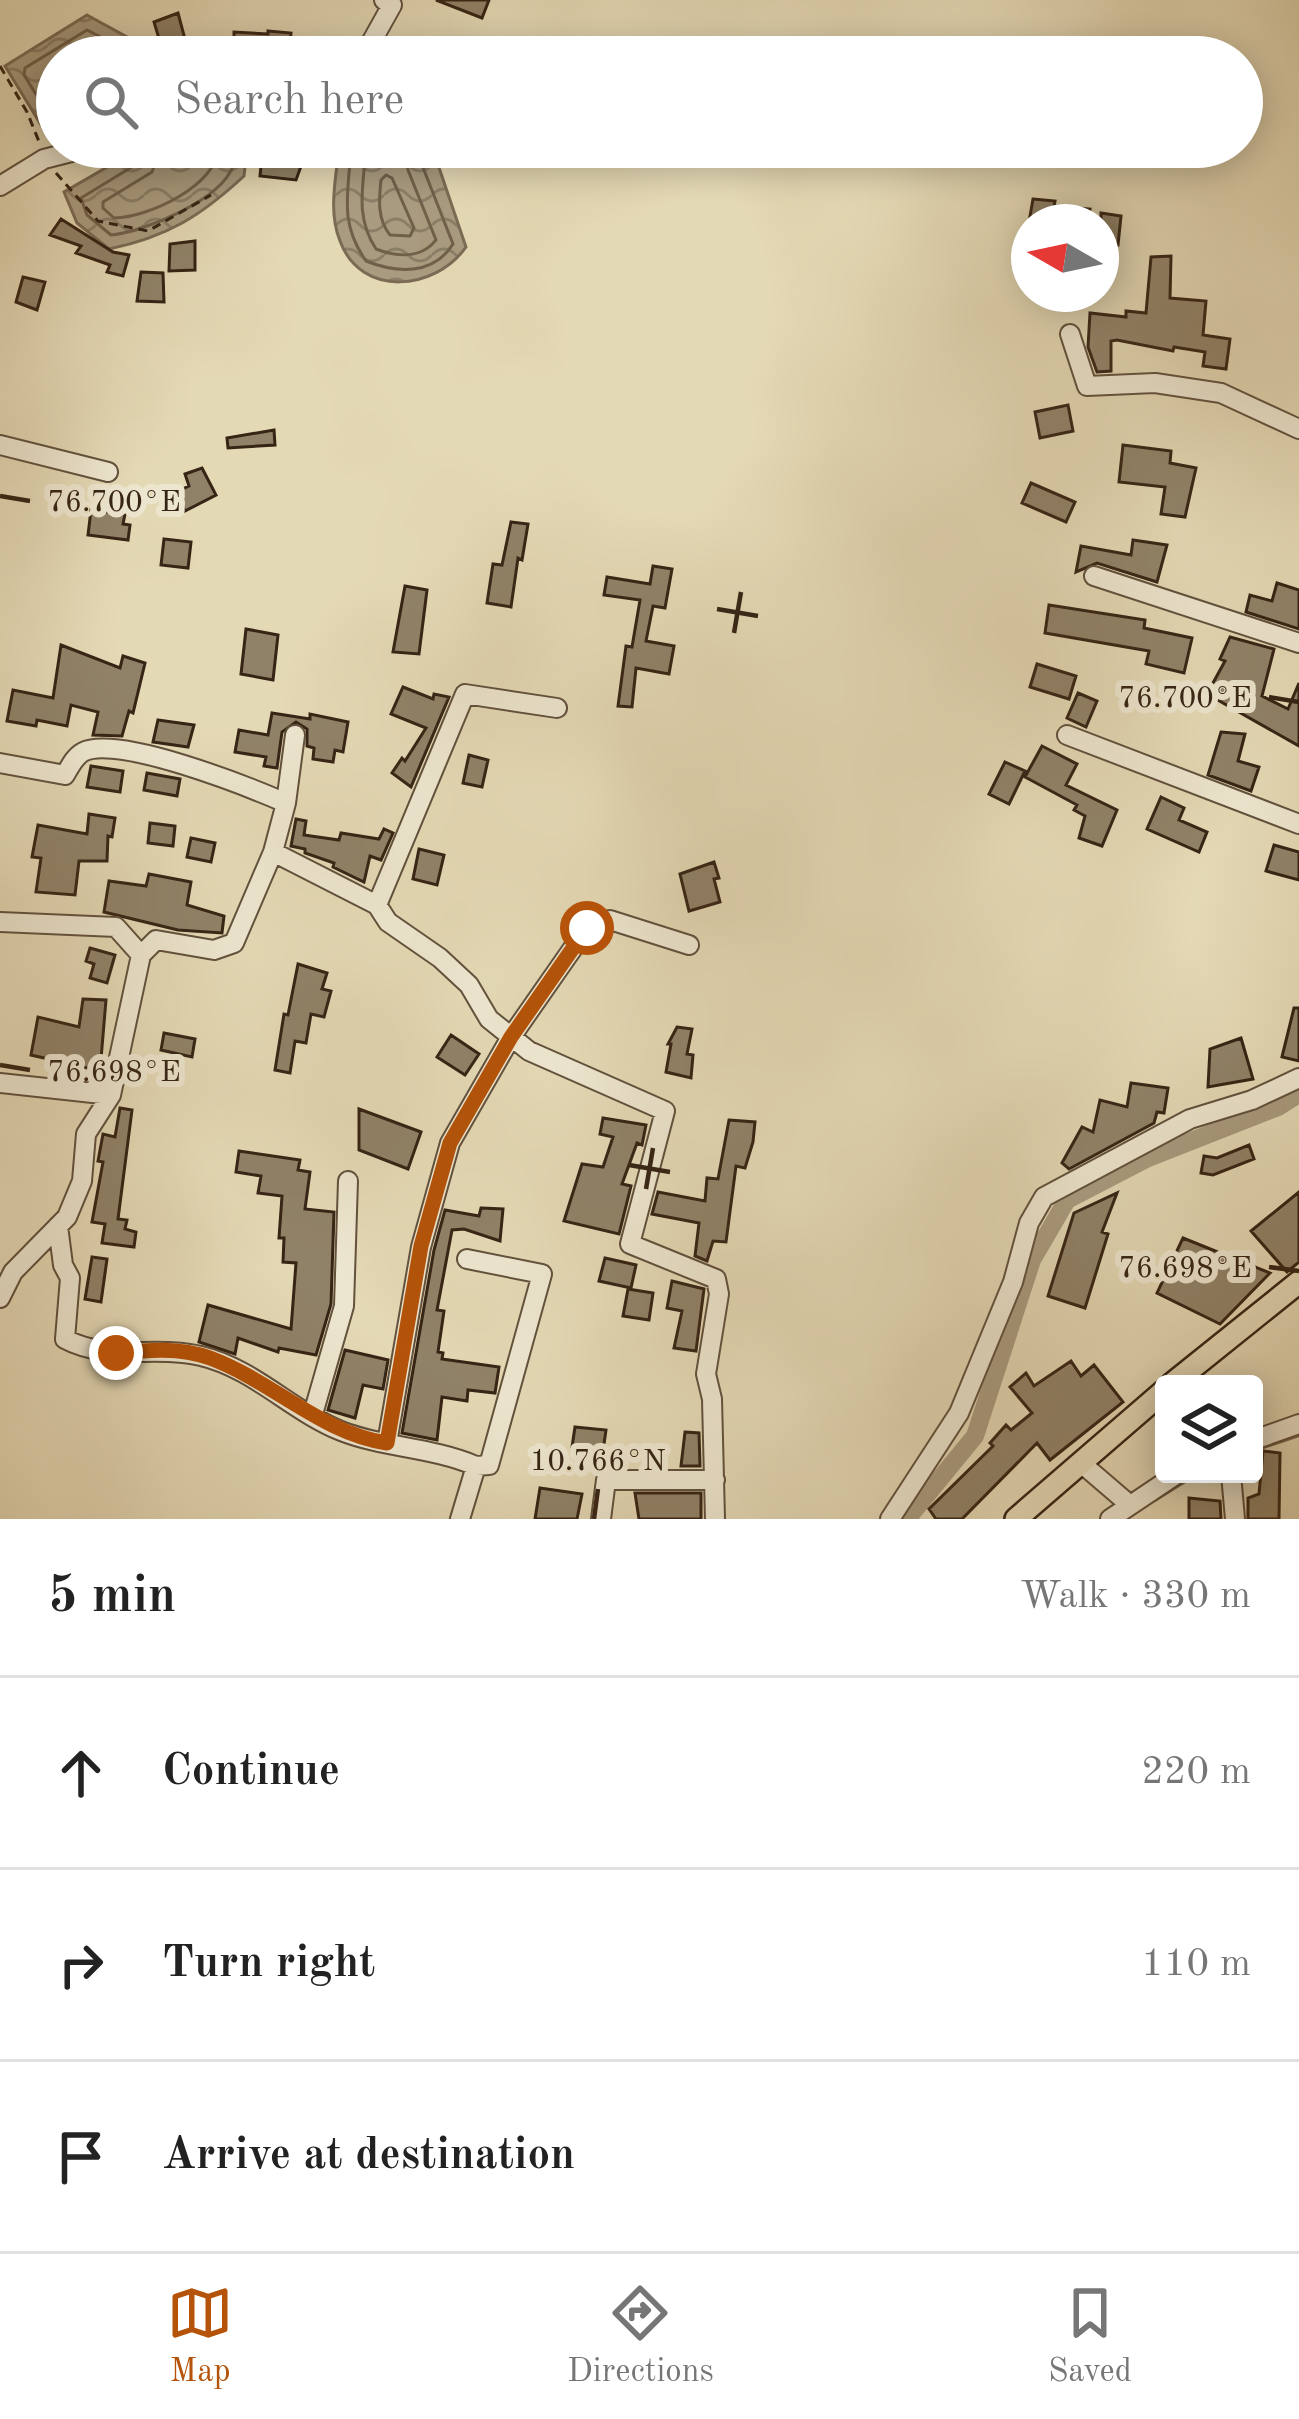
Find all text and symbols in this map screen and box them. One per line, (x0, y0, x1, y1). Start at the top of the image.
search box (36, 36, 1263, 168)
icon: search (78, 69, 144, 135)
text: Search here (174, 79, 404, 124)
north arrow (1011, 204, 1119, 312)
text: 76.700°E (47, 488, 181, 518)
text: 76.700°E (1118, 684, 1252, 714)
route start (560, 901, 614, 955)
text: 76.698°E (47, 1058, 181, 1088)
text: 76.698°E (1118, 1254, 1252, 1284)
route end (89, 1326, 143, 1380)
map controls (1155, 1375, 1263, 1483)
button: layers (1155, 1375, 1263, 1483)
text: 10.766°N (530, 1447, 666, 1477)
text: 5 min (48, 1572, 176, 1623)
text: Walk · 330 m (1020, 1577, 1251, 1616)
icon: ahead (48, 1740, 114, 1806)
text: Continue (162, 1750, 340, 1795)
text: 220 m (1141, 1753, 1251, 1792)
icon: right (48, 1932, 114, 1998)
text: Turn right (162, 1942, 375, 1987)
text: 110 m (1141, 1945, 1251, 1984)
icon: arrive (48, 2124, 114, 2190)
text: Arrive at destination (162, 2134, 575, 2179)
tab: Map (167, 2280, 233, 2393)
tab: Directions (567, 2280, 714, 2393)
tab: Saved (1048, 2280, 1132, 2393)

